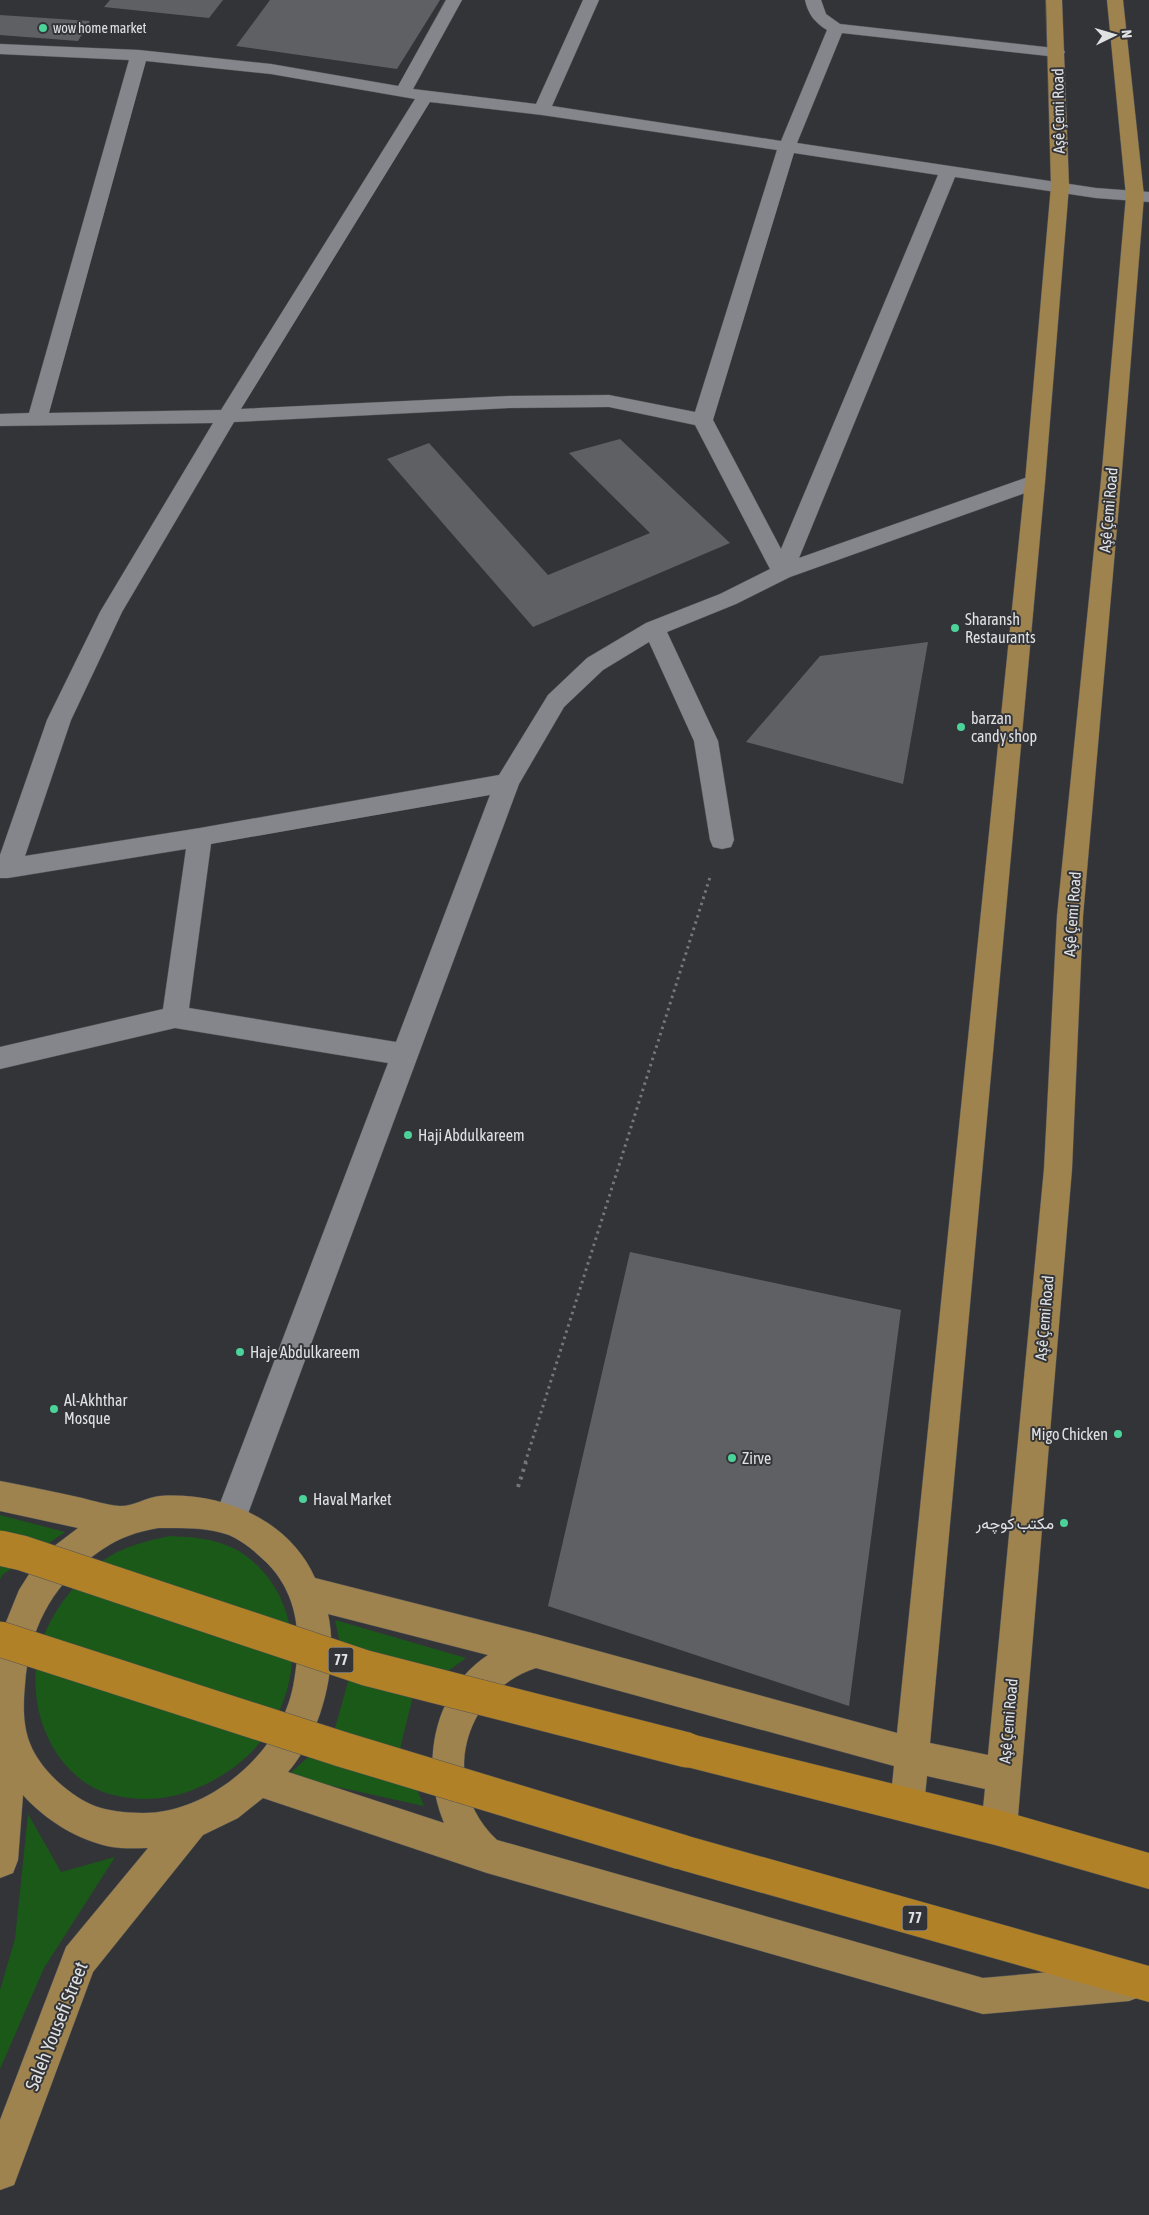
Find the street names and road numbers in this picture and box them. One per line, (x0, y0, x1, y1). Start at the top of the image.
street label: Aşê Çemi Road (1048, 68, 1069, 154)
street label: Aşê Çemi Road (1095, 467, 1122, 553)
street label: Aşê Çemi Road (1060, 871, 1085, 957)
street label: Aşê Çemi Road (1031, 1275, 1058, 1361)
road number: 77 (328, 1648, 354, 1672)
street label: Aşê Çemi Road (995, 1678, 1022, 1764)
road number: 77 (902, 1906, 928, 1930)
street label: Saleh Yousefi Street (20, 1958, 92, 2094)

